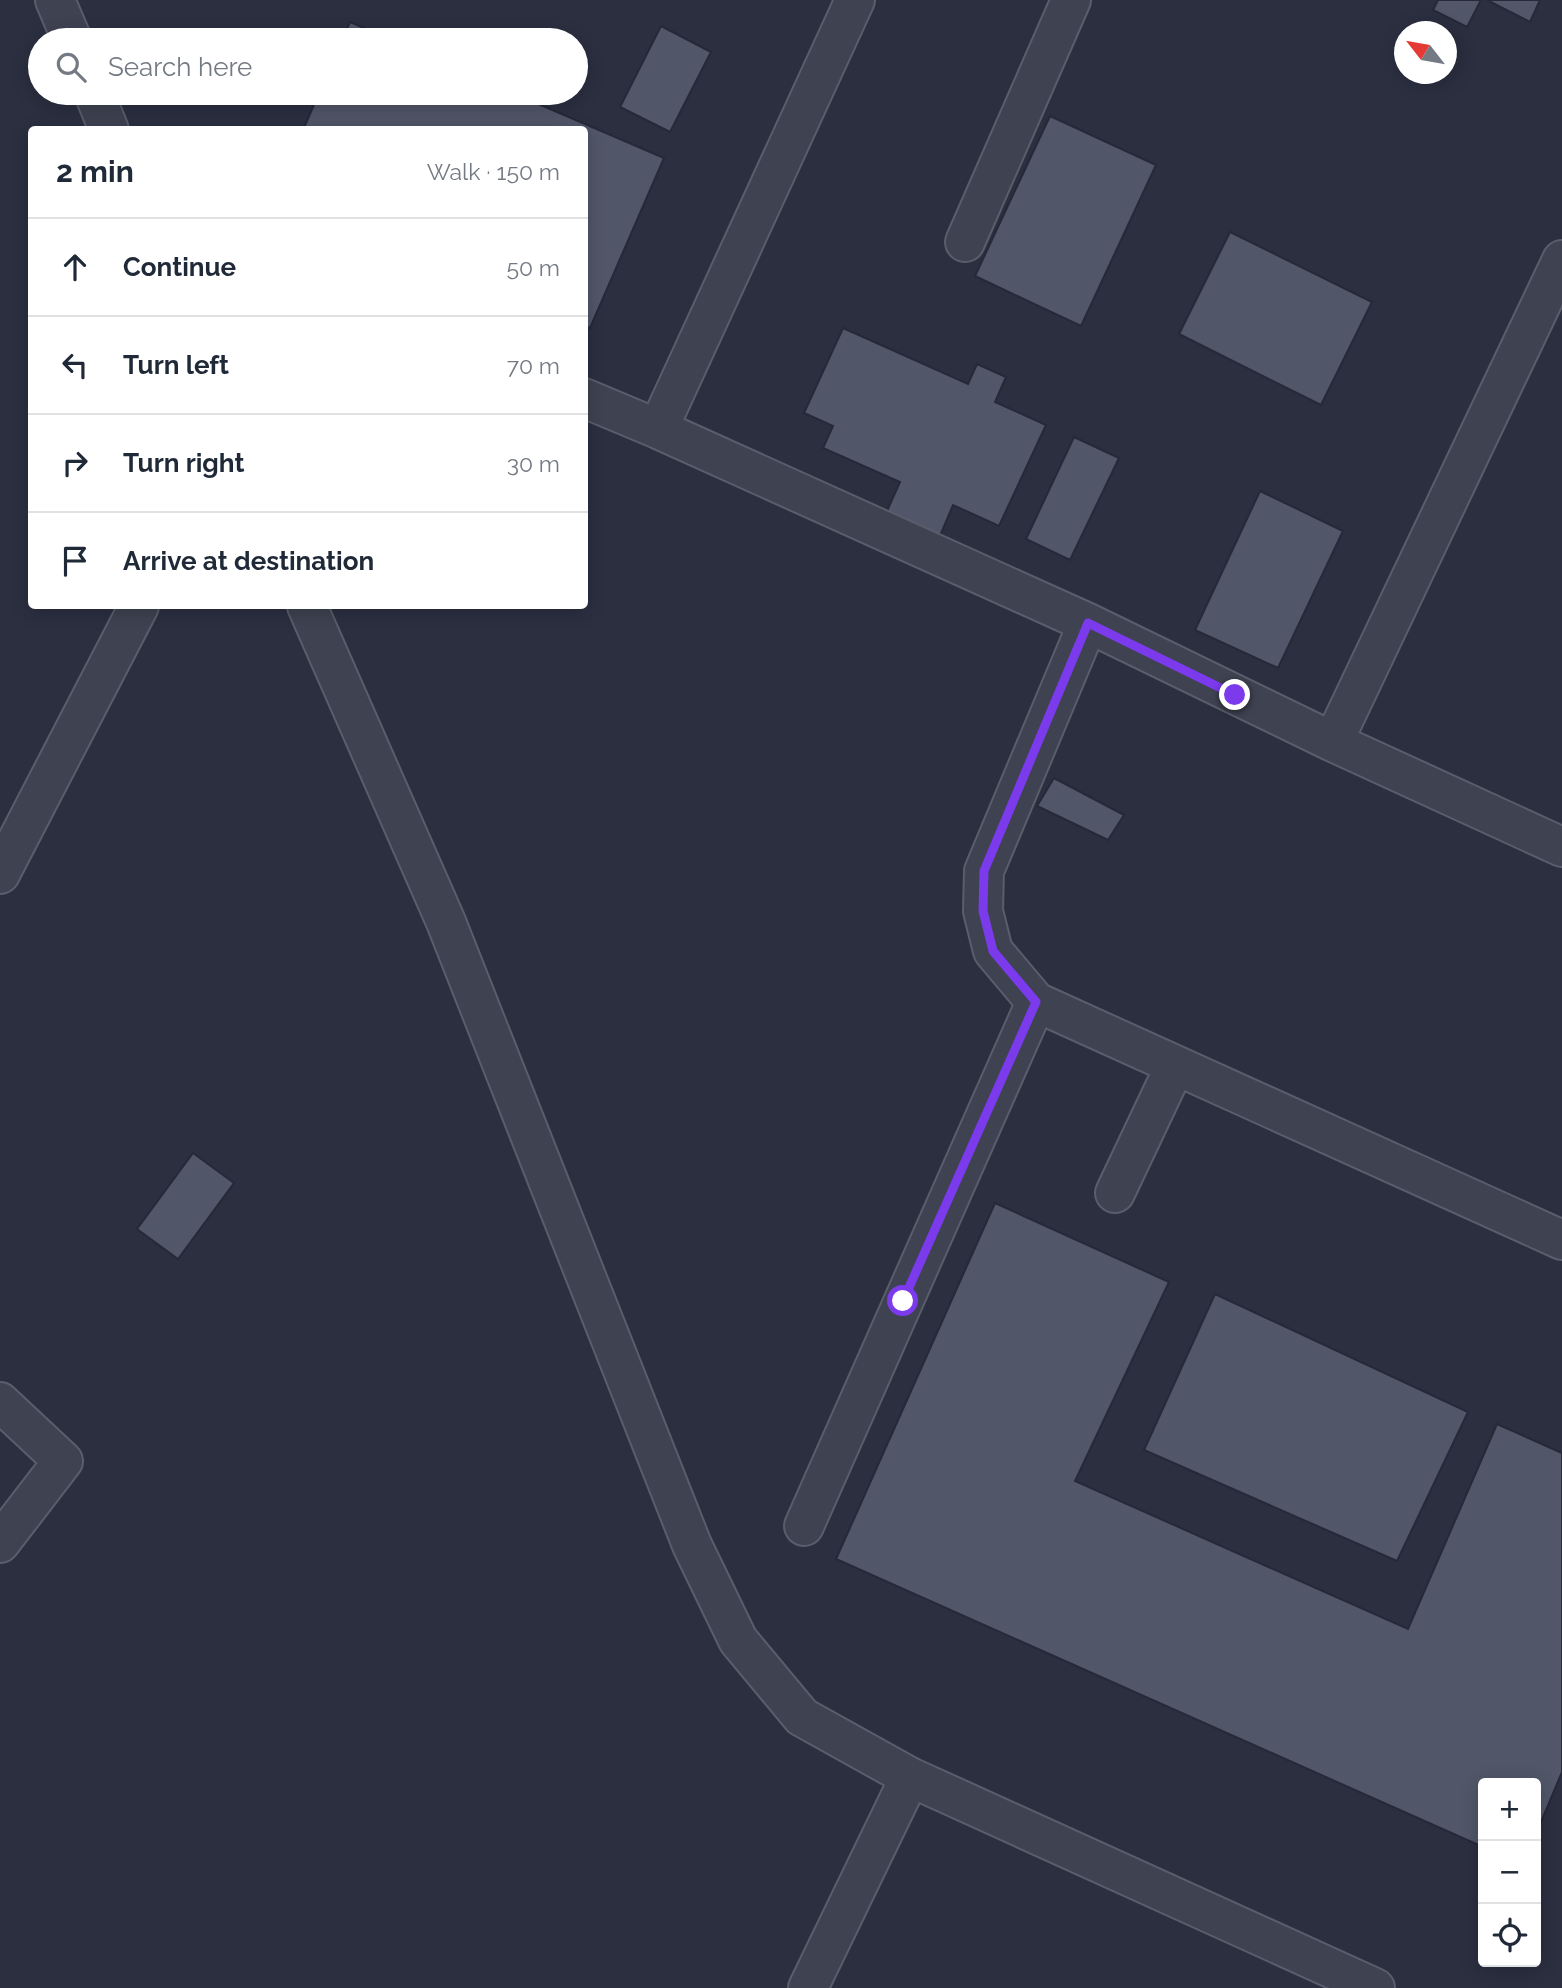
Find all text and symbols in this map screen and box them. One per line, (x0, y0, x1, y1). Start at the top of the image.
north arrow (1394, 21, 1457, 84)
search box (28, 28, 588, 105)
icon: search (52, 48, 90, 86)
text: Search here (108, 52, 252, 82)
text: 2 min (56, 154, 134, 189)
text: Walk · 150 m (427, 158, 560, 185)
icon: ahead (56, 248, 94, 286)
text: Continue (123, 252, 236, 282)
text: 50 m (506, 254, 560, 281)
icon: left (56, 346, 94, 384)
text: Turn left (123, 350, 229, 380)
text: 70 m (507, 352, 560, 379)
icon: right (56, 444, 94, 482)
text: Turn right (123, 448, 244, 478)
text: 30 m (507, 450, 560, 477)
icon: arrive (56, 542, 94, 580)
text: Arrive at destination (123, 546, 374, 576)
route end (1219, 679, 1250, 710)
route start (887, 1285, 918, 1316)
map controls (1478, 1778, 1541, 1967)
button: + (1478, 1778, 1541, 1841)
button: − (1478, 1841, 1541, 1904)
button: locate (1478, 1904, 1541, 1967)

